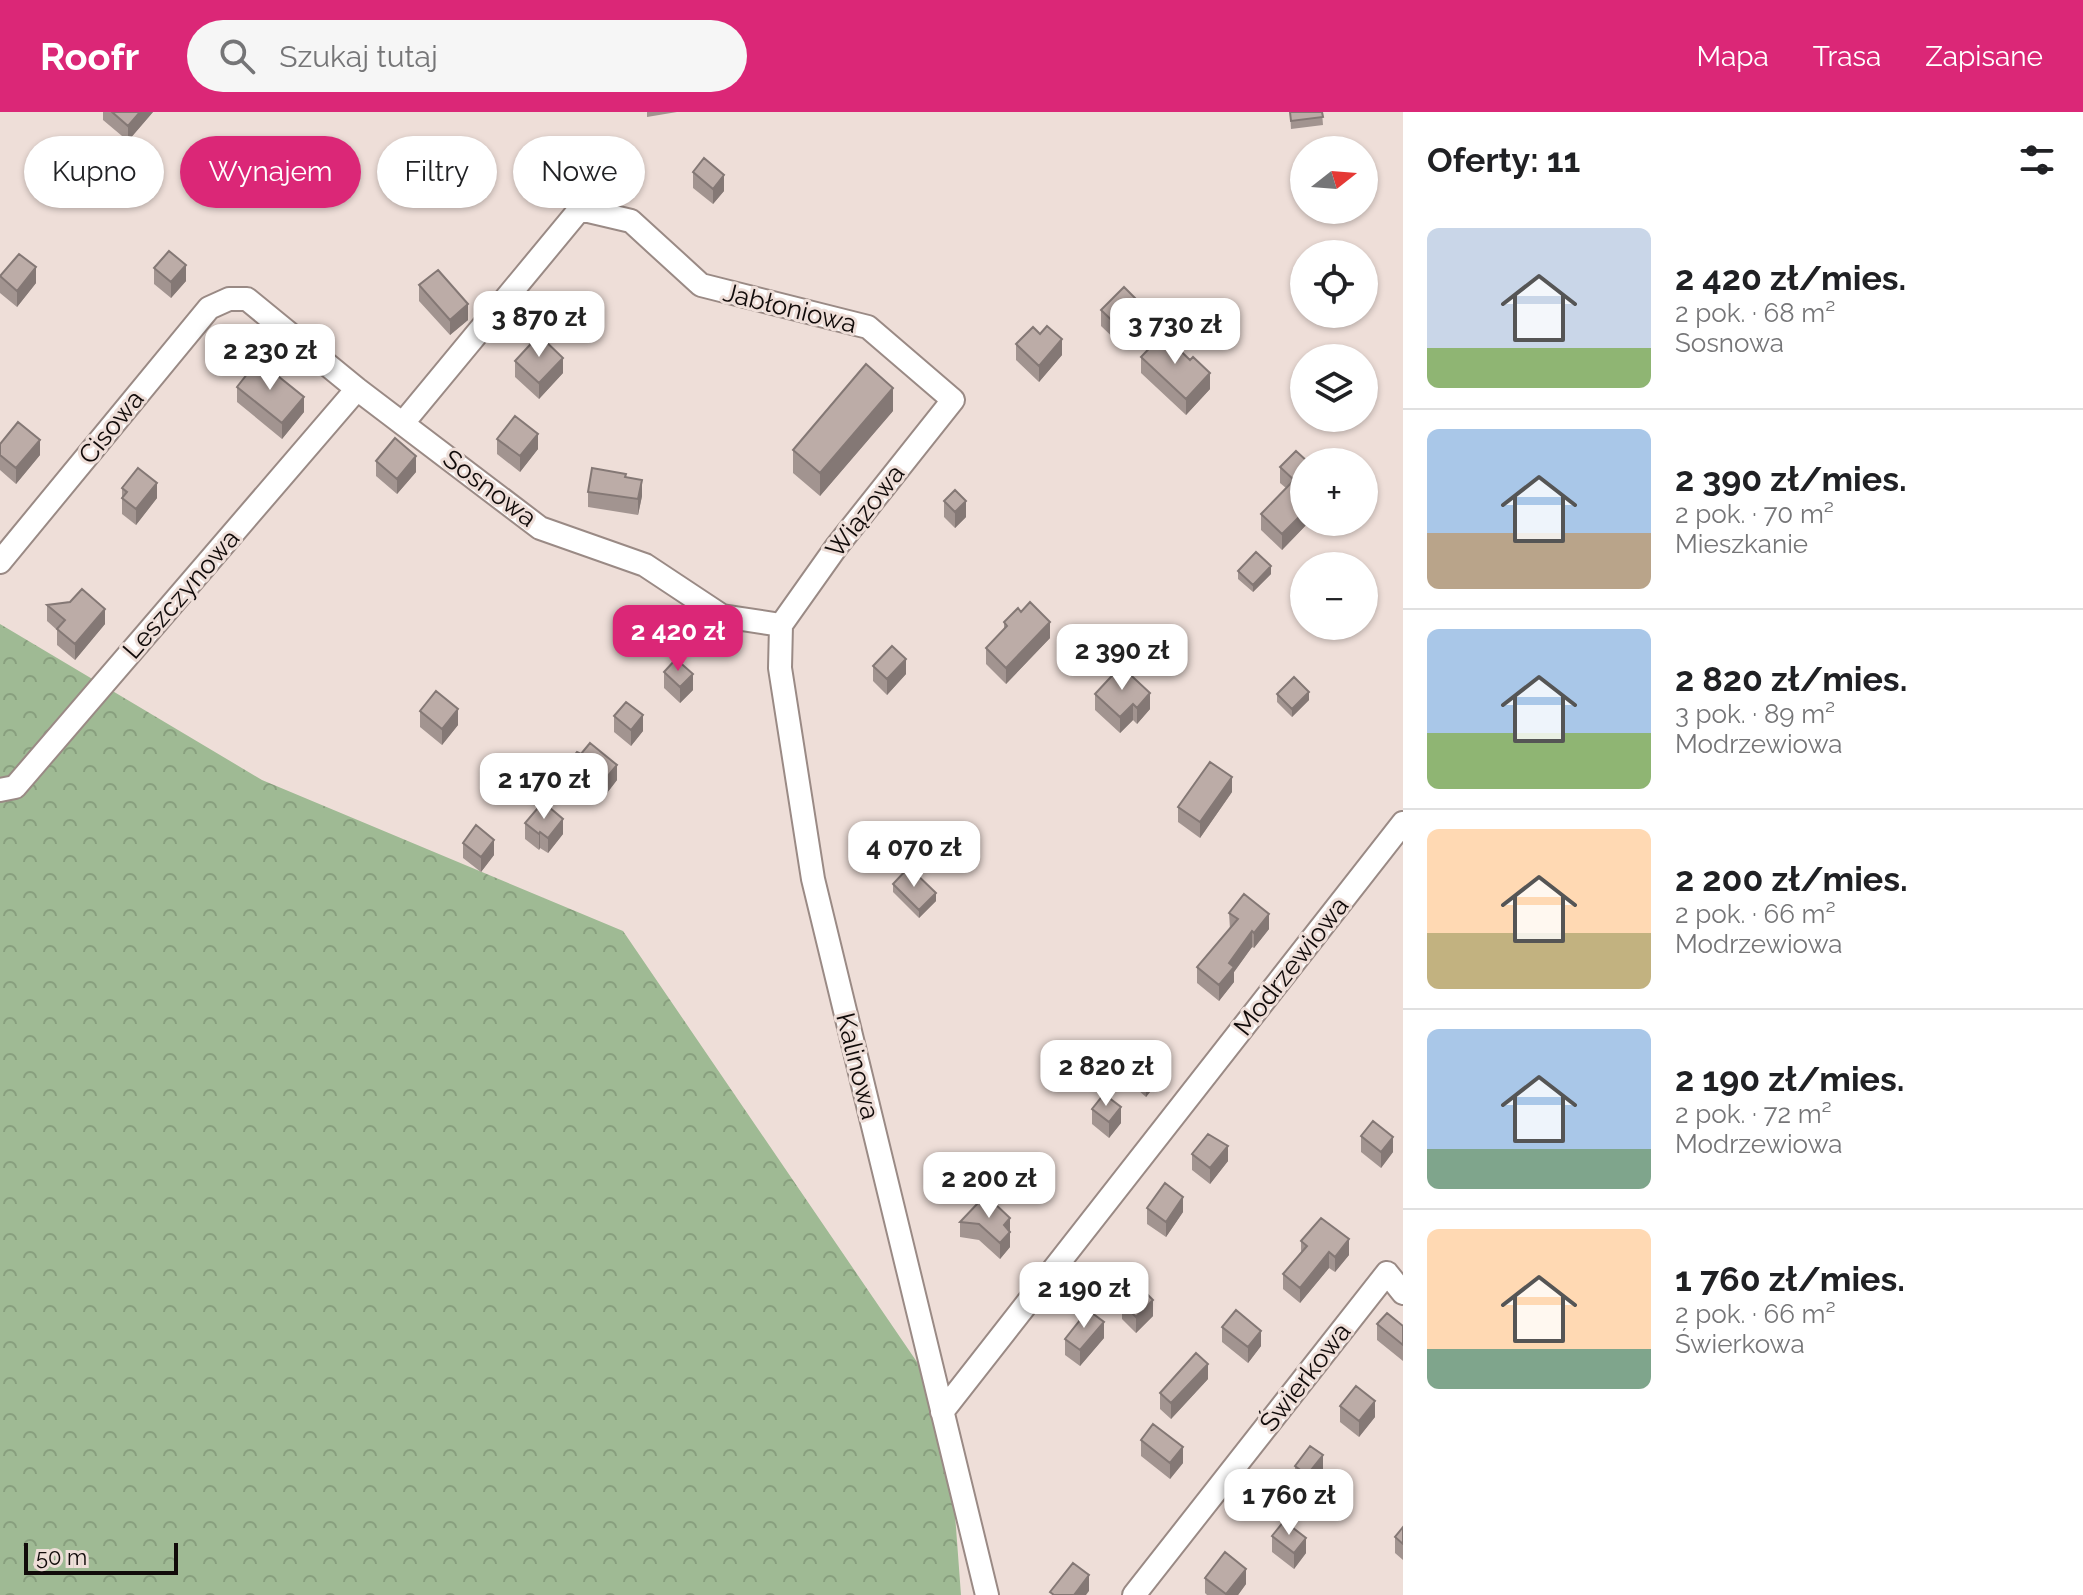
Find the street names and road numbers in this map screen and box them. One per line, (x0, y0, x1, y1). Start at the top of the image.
street label: Jabłoniowa (720, 277, 860, 339)
street label: Cisowa (72, 384, 150, 470)
street label: Sosnowa (437, 443, 543, 533)
street label: Wiązowa (819, 459, 911, 563)
street label: Leszczynowa (117, 523, 245, 665)
street label: Modrzewiowa (1228, 891, 1354, 1041)
street label: Kalinowa (830, 1010, 886, 1122)
street label: Świerkowa (1252, 1316, 1357, 1437)

